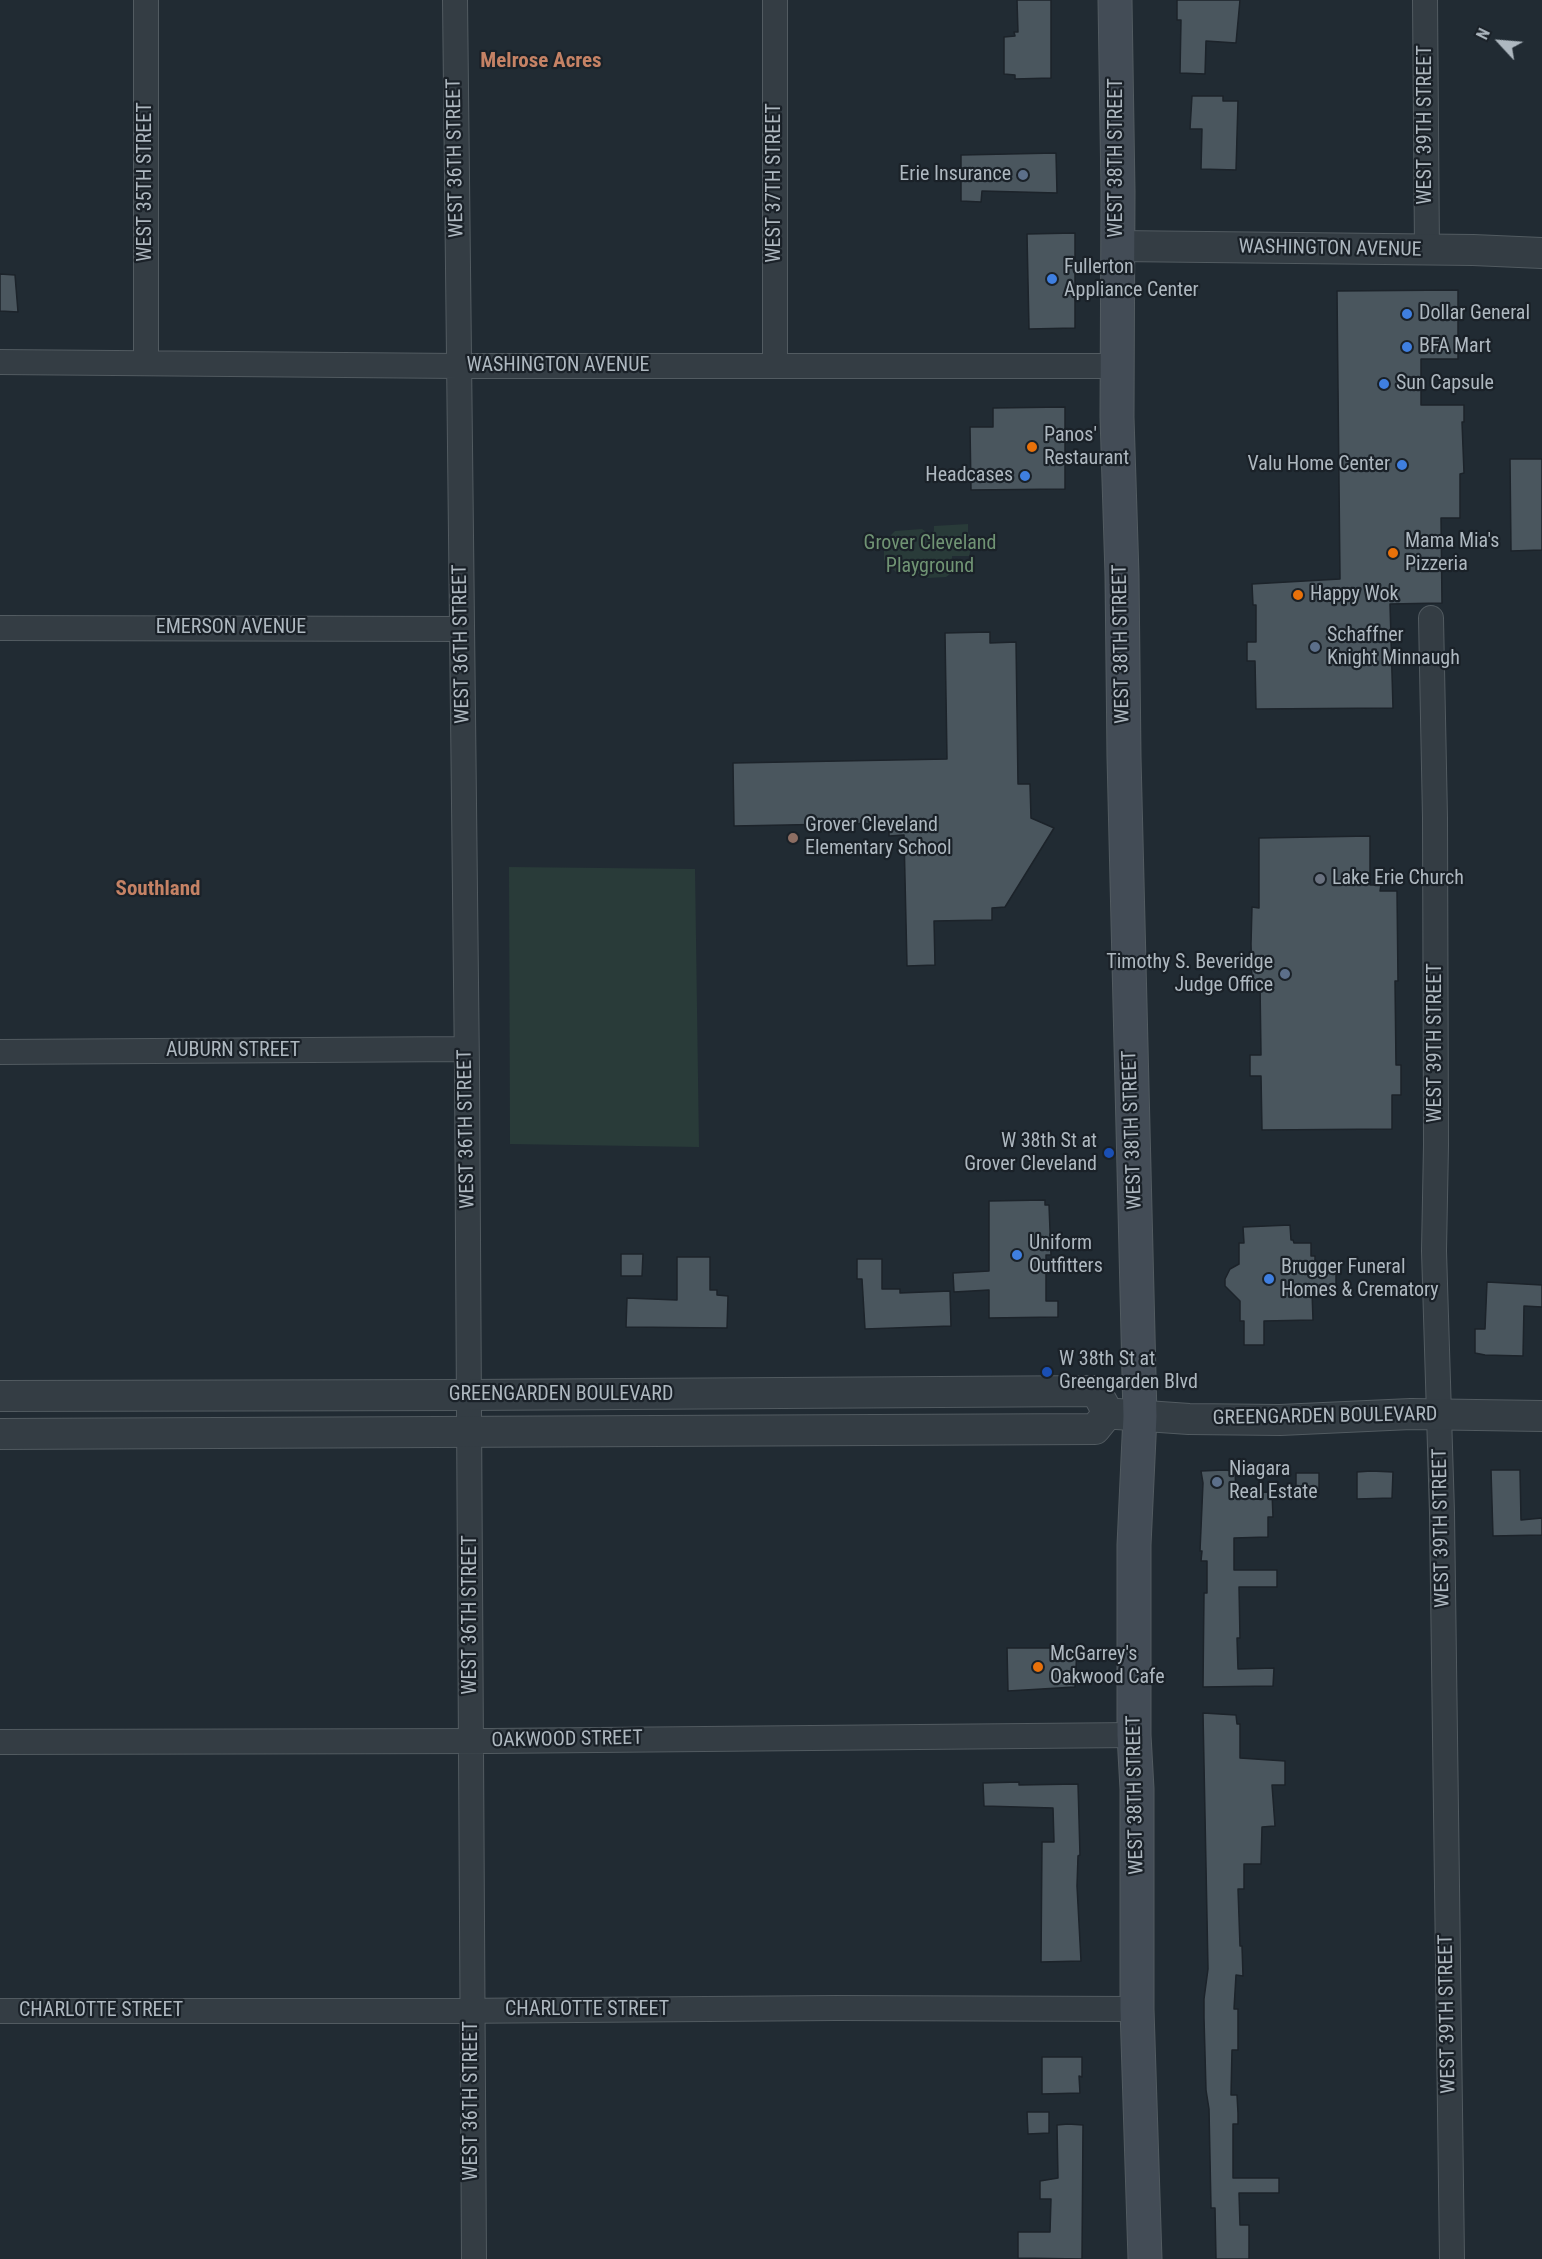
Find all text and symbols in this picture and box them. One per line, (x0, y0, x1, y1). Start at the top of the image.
north arrow (1470, 12, 1530, 72)
text: N (1473, 25, 1494, 42)
street label: WEST 39TH STREET (1414, 45, 1438, 205)
district label: Melrose Acres (480, 49, 602, 75)
street label: WEST 36TH STREET (443, 78, 469, 238)
street label: WEST 38TH STREET (1105, 78, 1129, 238)
street label: WEST 35TH STREET (134, 102, 158, 262)
street label: WEST 37TH STREET (763, 103, 787, 263)
place label: Erie Insurance (899, 163, 1011, 187)
marker: Erie Insurance (1016, 168, 1030, 182)
street label: WASHINGTON AVENUE (1238, 235, 1422, 263)
place label: Fullerton Appliance Center (1064, 256, 1199, 303)
marker: Fullerton Appliance Center (1045, 272, 1059, 286)
place label: Dollar General (1419, 302, 1530, 326)
marker: Dollar General (1400, 307, 1414, 321)
place label: BFA Mart (1419, 335, 1491, 359)
marker: BFA Mart (1400, 340, 1414, 354)
street label: WASHINGTON AVENUE (467, 354, 649, 378)
place label: Sun Capsule (1396, 372, 1494, 396)
marker: Sun Capsule (1377, 377, 1391, 391)
place label: Panos' Restaurant (1044, 424, 1129, 471)
marker: Panos' Restaurant (1025, 440, 1039, 454)
place label: Valu Home Center (1248, 453, 1390, 477)
marker: Valu Home Center (1395, 458, 1409, 472)
place label: Headcases (925, 464, 1013, 488)
marker: Headcases (1018, 469, 1032, 483)
place label: Mama Mia's Pizzeria (1405, 530, 1499, 577)
park label: Grover Cleveland Playground (864, 532, 996, 579)
marker: Mama Mia's Pizzeria (1386, 546, 1400, 560)
street label: WEST 36TH STREET (449, 564, 475, 724)
street label: WEST 38TH STREET (1109, 564, 1135, 724)
place label: Happy Wok (1310, 583, 1399, 607)
marker: Happy Wok (1291, 588, 1305, 602)
street label: EMERSON AVENUE (156, 616, 306, 640)
place label: Schaffner Knight Minnaugh (1327, 624, 1460, 671)
marker: Schaffner Knight Minnaugh (1308, 640, 1322, 654)
place label: Grover Cleveland Elementary School (805, 814, 952, 861)
marker: Grover Cleveland Elementary School (786, 831, 800, 845)
place label: Lake Erie Church (1332, 867, 1464, 891)
marker: Lake Erie Church (1313, 872, 1327, 886)
district label: Southland (116, 877, 200, 903)
place label: Timothy S. Beveridge Judge Office (1106, 951, 1273, 998)
street label: WEST 39TH STREET (1424, 963, 1448, 1123)
marker: Timothy S. Beveridge Judge Office (1278, 967, 1292, 981)
street label: AUBURN STREET (166, 1039, 300, 1063)
street label: WEST 36TH STREET (454, 1049, 480, 1209)
street label: WEST 38TH STREET (1118, 1050, 1148, 1210)
place label: W 38th St at Grover Cleveland (964, 1130, 1097, 1177)
marker: W 38th St at Grover Cleveland (1102, 1146, 1116, 1160)
place label: Uniform Outfitters (1029, 1232, 1103, 1279)
marker: Uniform Outfitters (1010, 1248, 1024, 1262)
place label: Brugger Funeral Homes & Crematory (1281, 1256, 1439, 1303)
marker: Brugger Funeral Homes & Crematory (1262, 1272, 1276, 1286)
place label: W 38th St at Greengarden Blvd (1059, 1348, 1198, 1395)
marker: W 38th St at Greengarden Blvd (1040, 1365, 1054, 1379)
street label: GREENGARDEN BOULEVARD (449, 1383, 673, 1407)
street label: GREENGARDEN BOULEVARD (1212, 1403, 1438, 1431)
street label: WEST 39TH STREET (1429, 1448, 1455, 1608)
place label: Niagara Real Estate (1229, 1458, 1318, 1505)
marker: Niagara Real Estate (1210, 1475, 1224, 1489)
street label: WEST 36TH STREET (459, 1535, 483, 1695)
place label: McGarrey's Oakwood Cafe (1050, 1643, 1165, 1690)
marker: McGarrey's Oakwood Cafe (1031, 1660, 1045, 1674)
street label: WEST 38TH STREET (1123, 1715, 1149, 1875)
street label: OAKWOOD STREET (491, 1727, 643, 1753)
street label: WEST 39TH STREET (1435, 1934, 1461, 2094)
street label: CHARLOTTE STREET (505, 1998, 669, 2022)
street label: CHARLOTTE STREET (19, 1999, 183, 2023)
street label: WEST 36TH STREET (460, 2021, 484, 2181)

